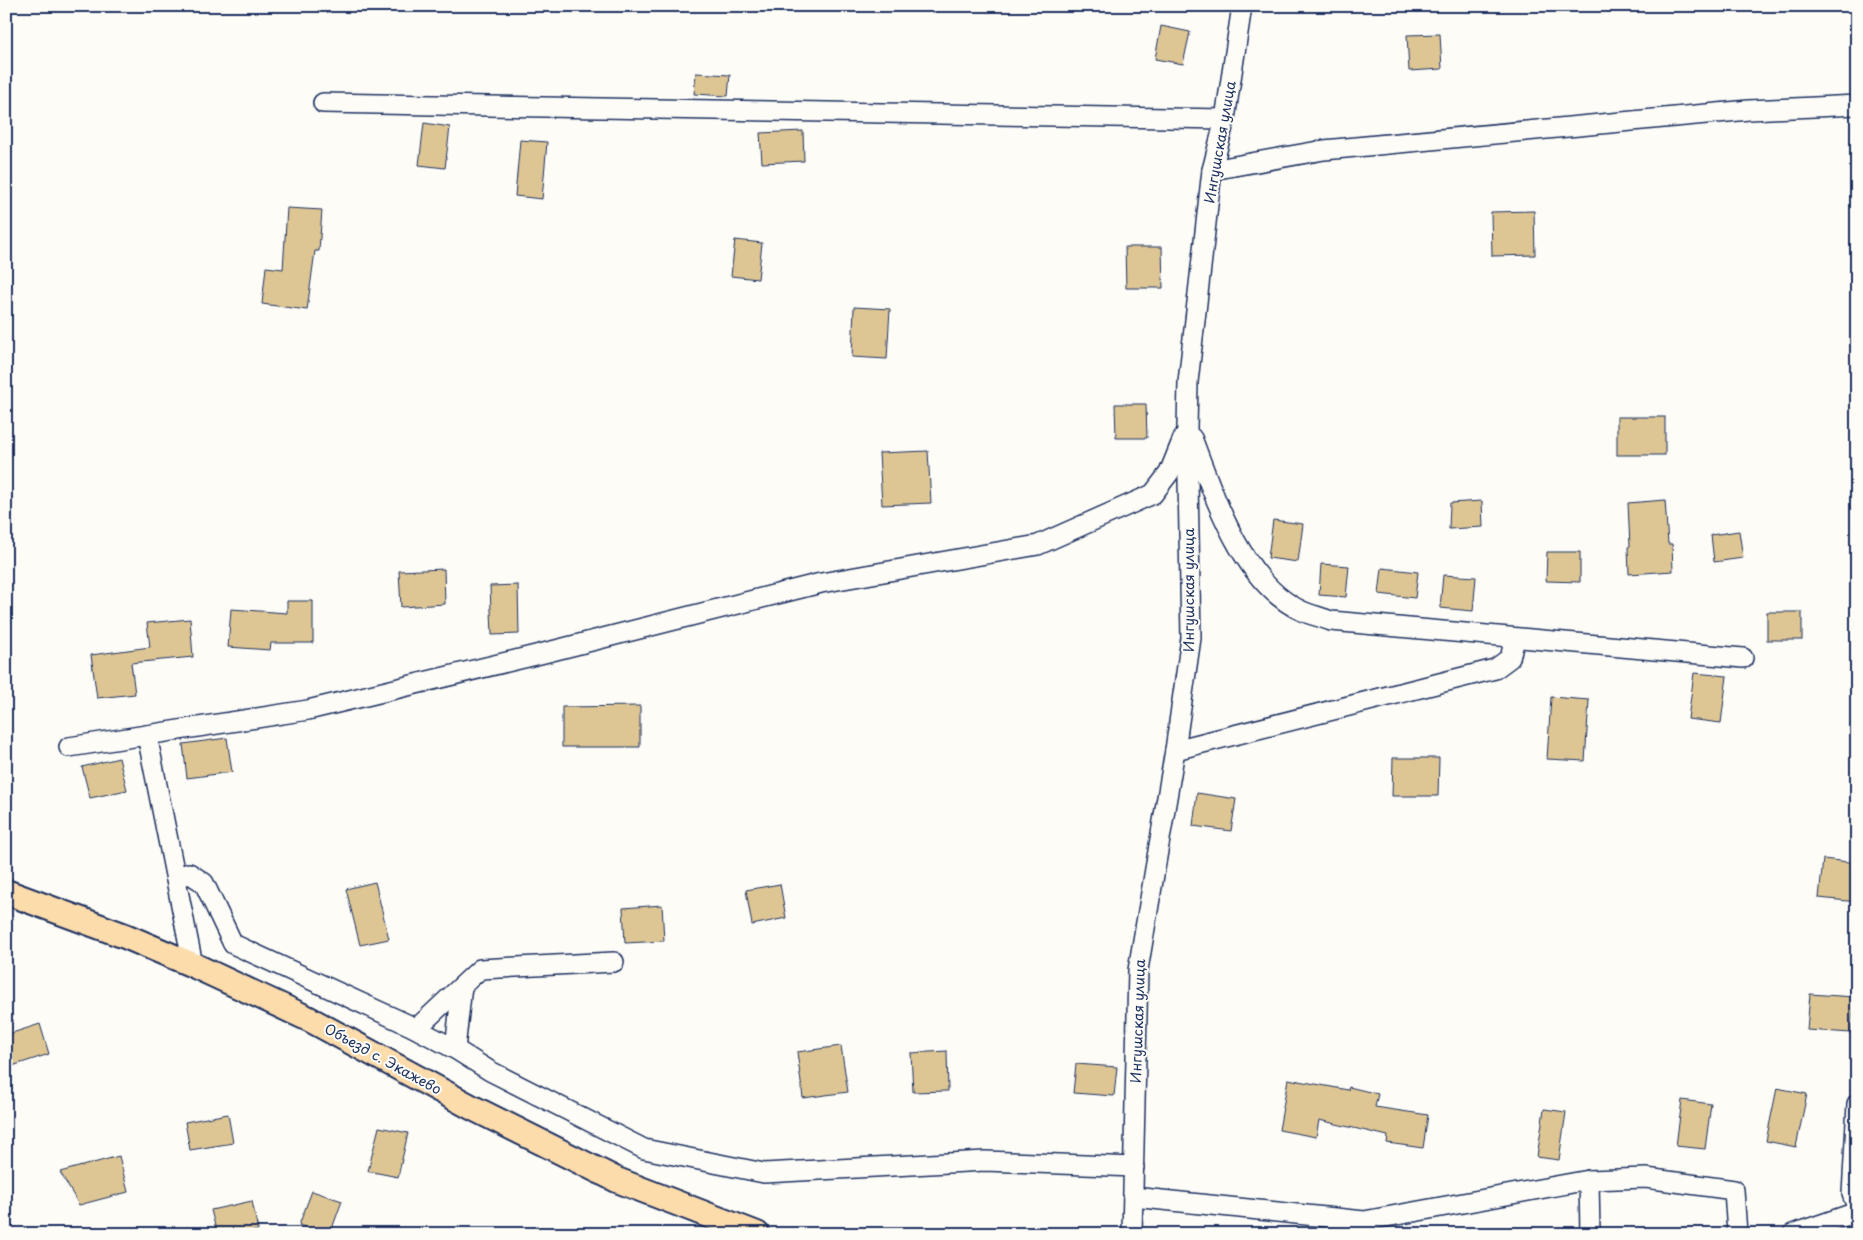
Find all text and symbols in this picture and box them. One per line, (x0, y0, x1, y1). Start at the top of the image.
street label: Ингушская улица (1198, 79, 1241, 205)
street label: Ингушская улица (1178, 528, 1199, 652)
street label: Ингушская улица (1125, 958, 1150, 1083)
street label: Объезд с. Экажево (321, 1018, 446, 1100)

